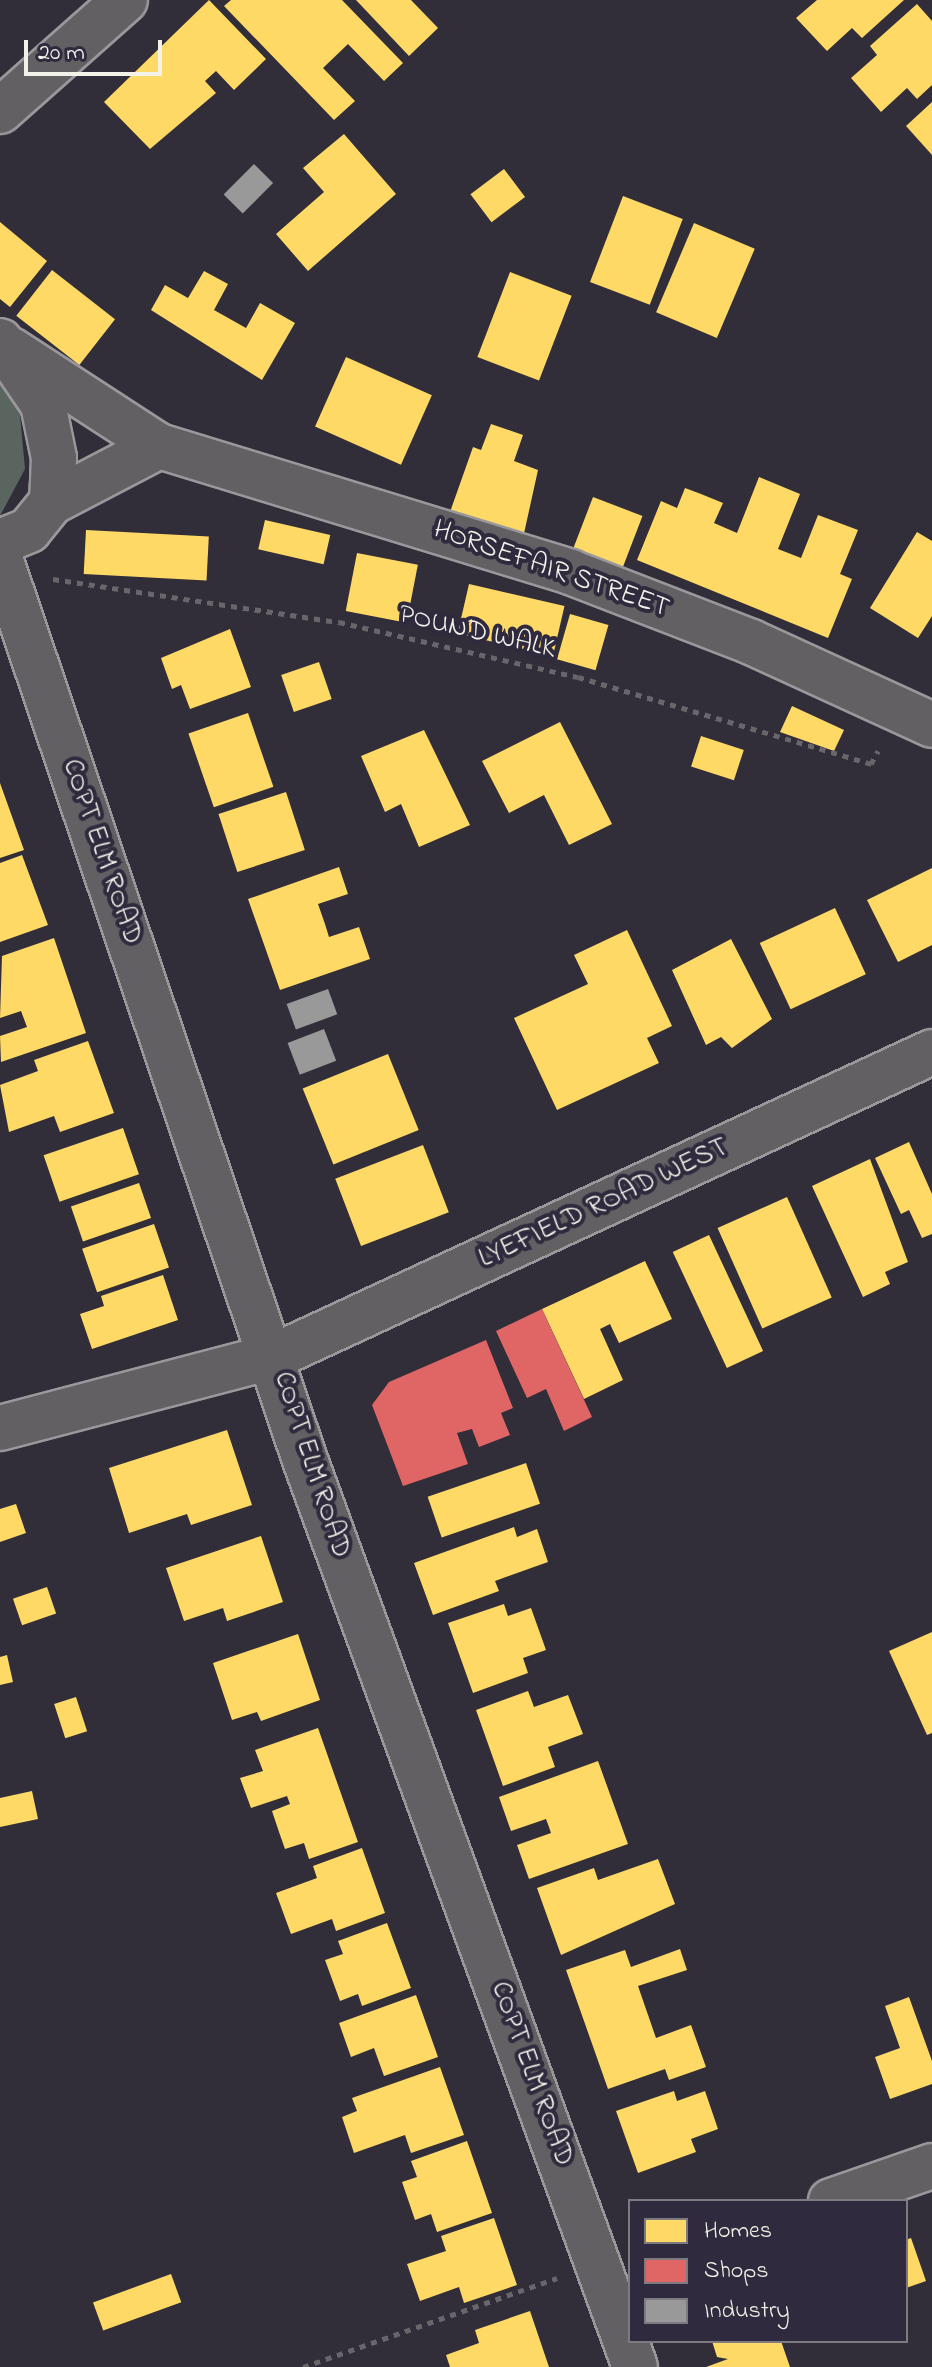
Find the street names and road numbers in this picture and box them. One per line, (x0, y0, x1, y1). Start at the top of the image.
street label: HORSEFAIR STREET (429, 514, 673, 626)
street label: POUND WALK (395, 599, 559, 667)
street label: COPT ELM ROAD (54, 755, 148, 949)
street label: LYEFIELD ROAD WEST (474, 1131, 734, 1277)
street label: COPT ELM ROAD (265, 1368, 357, 1562)
street label: COPT ELM ROAD (482, 1977, 580, 2171)

